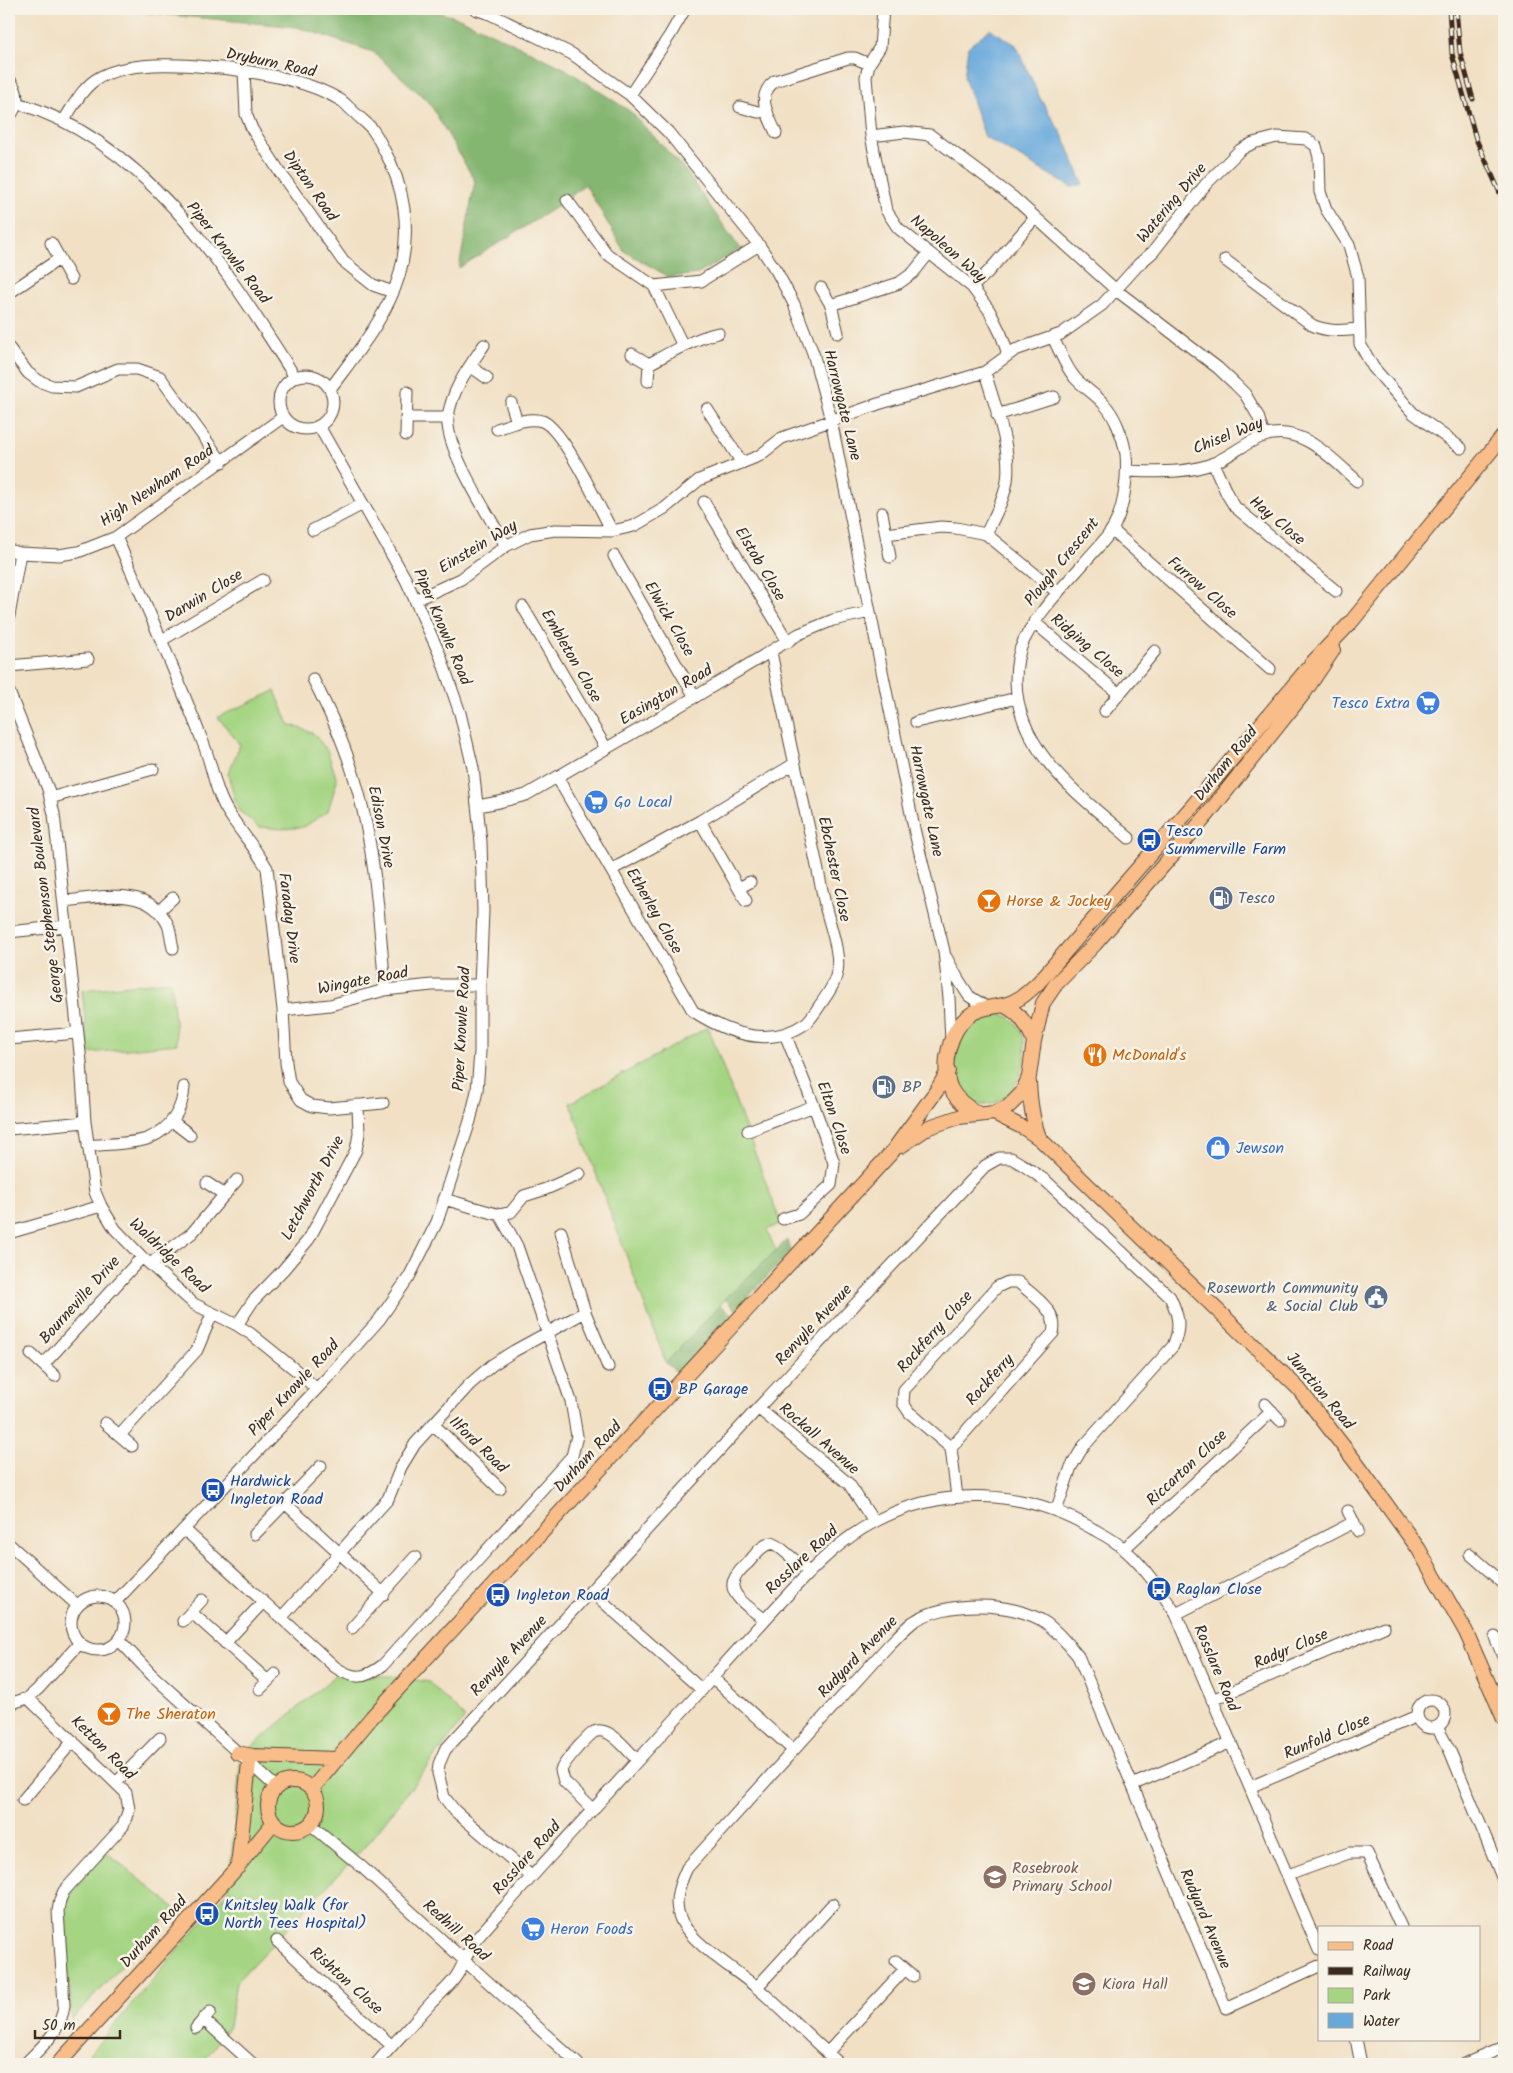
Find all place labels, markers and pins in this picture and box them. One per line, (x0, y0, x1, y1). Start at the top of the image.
supermarket icon: Tesco Extra (1415, 690, 1441, 716)
place label: Tesco Extra (1331, 691, 1410, 716)
supermarket icon: Go Local (583, 789, 609, 815)
place label: Go Local (614, 790, 672, 815)
place label: Tesco Summerville Farm (1166, 819, 1286, 862)
bus stop icon: Tesco Summerville Farm (1136, 827, 1162, 853)
fuel station icon: Tesco (1208, 885, 1234, 911)
place label: Tesco (1238, 886, 1275, 911)
bar icon: Horse & Jockey (976, 888, 1002, 914)
place label: Horse & Jockey (1006, 889, 1112, 914)
restaurant icon: McDonald's (1082, 1042, 1108, 1068)
place label: McDonald's (1112, 1043, 1187, 1068)
fuel station icon: BP (871, 1074, 897, 1100)
place label: BP (902, 1075, 921, 1100)
shop icon: Jewson (1205, 1135, 1231, 1161)
place label: Jewson (1236, 1136, 1284, 1161)
place label: Roseworth Community & Social Club (1207, 1276, 1359, 1319)
public building icon: Roseworth Community & Social Club (1363, 1284, 1389, 1310)
bus stop icon: BP Garage (647, 1376, 673, 1402)
place label: BP Garage (678, 1377, 748, 1402)
place label: Hardwick Ingleton Road (230, 1469, 324, 1512)
bus stop icon: Hardwick Ingleton Road (200, 1477, 226, 1503)
bus stop icon: Raglan Close (1146, 1576, 1172, 1602)
place label: Raglan Close (1176, 1577, 1262, 1602)
bus stop icon: Ingleton Road (485, 1582, 511, 1608)
place label: Ingleton Road (516, 1583, 610, 1608)
bar icon: The Sheraton (96, 1701, 122, 1727)
place label: The Sheraton (126, 1702, 216, 1727)
place label: Rosebrook Primary School (1012, 1856, 1112, 1899)
school or university icon: Rosebrook Primary School (982, 1864, 1008, 1890)
place label: Knitsley Walk (for North Tees Hospital) (224, 1893, 367, 1936)
bus stop icon: Knitsley Walk (for North Tees Hospital) (194, 1901, 220, 1927)
supermarket icon: Heron Foods (520, 1916, 546, 1942)
place label: Heron Foods (550, 1917, 633, 1942)
school or university icon: Kiora Hall (1071, 1971, 1097, 1997)
place label: Kiora Hall (1102, 1972, 1168, 1997)

